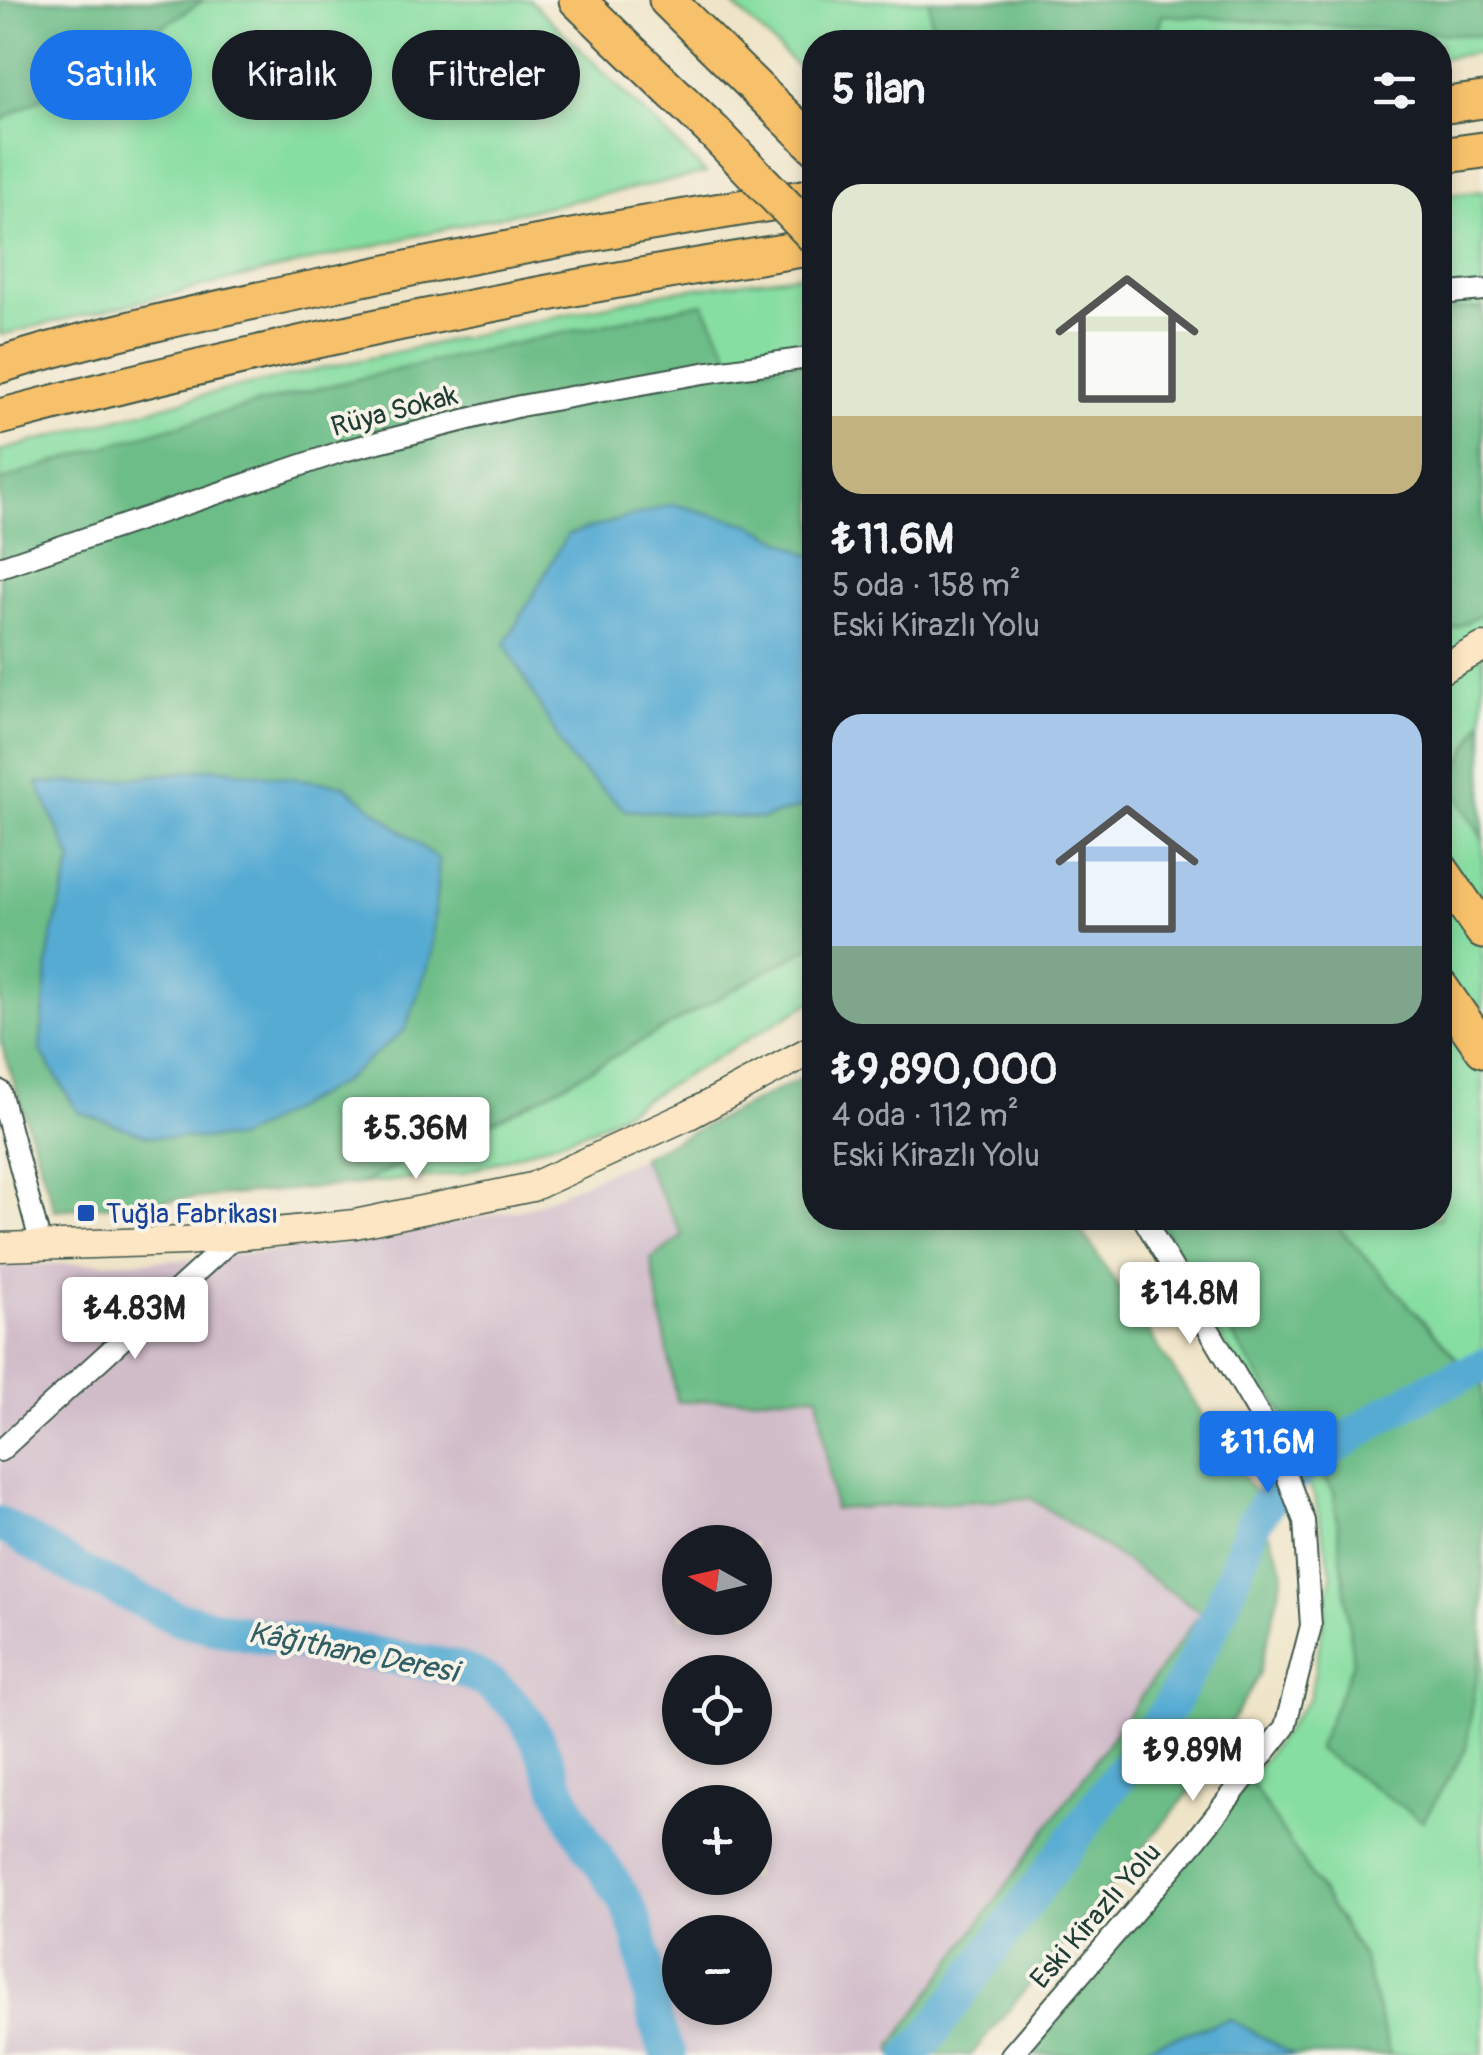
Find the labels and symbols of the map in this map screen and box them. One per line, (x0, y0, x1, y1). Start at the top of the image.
street label: Rüya Sokak (327, 378, 462, 445)
pin: ₺5.36M (335, 1097, 497, 1182)
place label: Tuğla Fabrikası (106, 1197, 278, 1232)
marker: Tuğla Fabrikası (75, 1202, 97, 1224)
pin: ₺14.8M (1109, 1262, 1271, 1347)
pin: ₺4.83M (54, 1277, 216, 1362)
pin: ₺11.6M (1187, 1411, 1349, 1496)
north arrow (662, 1525, 772, 1635)
water label: Kâğıthane Deresi (245, 1614, 466, 1692)
pin: ₺9.89M (1112, 1719, 1274, 1804)
street label: Eski Kirazlı Yolu (1023, 1836, 1169, 1996)

